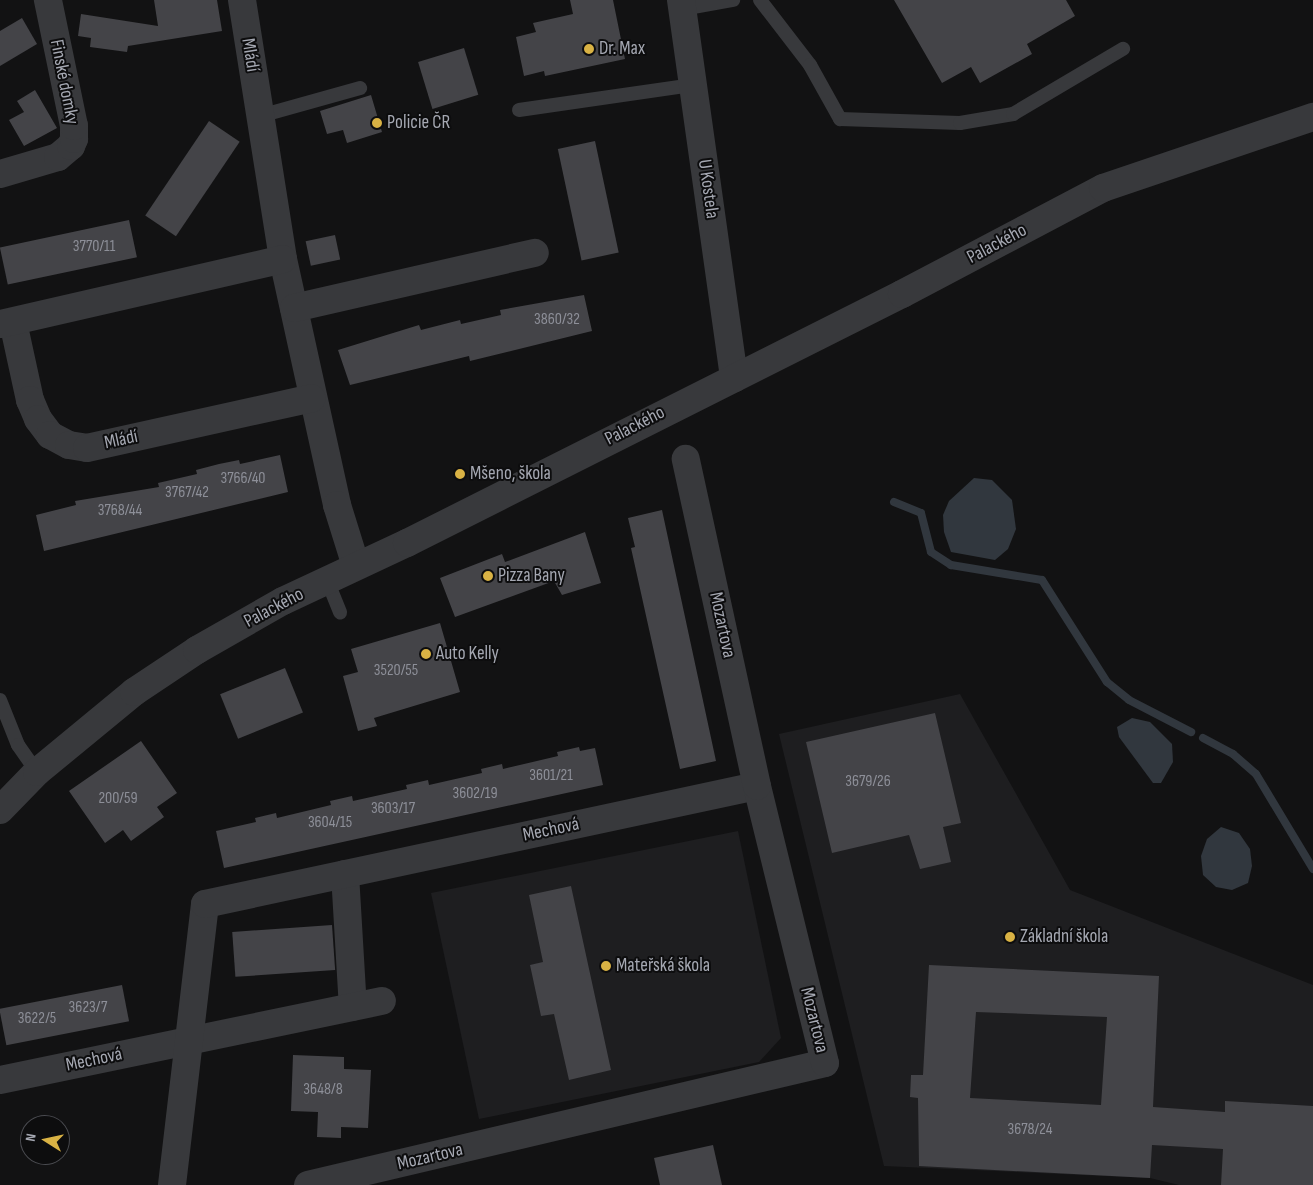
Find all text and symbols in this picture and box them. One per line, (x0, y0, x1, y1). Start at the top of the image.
street label: Mládí (236, 37, 264, 73)
street label: Finské domky (45, 38, 83, 126)
place label: Dr. Max (599, 38, 645, 60)
marker: Dr. Max (583, 43, 595, 55)
place label: Policie ČR (387, 112, 450, 134)
marker: Policie ČR (371, 117, 383, 129)
street label: U Kostela (693, 158, 723, 220)
street label: Palackého (963, 219, 1031, 269)
house number: 3770/11 (73, 237, 115, 257)
house number: 3860/32 (534, 310, 580, 330)
street label: Palackého (601, 401, 669, 451)
street label: Mládí (102, 425, 140, 455)
place label: Mšeno, škola (470, 463, 551, 485)
marker: Mšeno, škola (454, 468, 466, 480)
house number: 3766/40 (220, 469, 266, 489)
house number: 3767/42 (165, 483, 209, 503)
house number: 3768/44 (98, 501, 142, 521)
place label: Pizza Bany (498, 565, 565, 587)
marker: Pizza Bany (482, 570, 494, 582)
street label: Palackého (240, 583, 308, 633)
street label: Mozartova (704, 590, 740, 660)
place label: Auto Kelly (436, 643, 499, 665)
marker: Auto Kelly (420, 648, 432, 660)
house number: 3520/55 (374, 661, 418, 681)
house number: 3601/21 (529, 766, 573, 786)
house number: 3679/26 (845, 772, 891, 792)
house number: 3602/19 (452, 784, 498, 804)
house number: 200/59 (98, 789, 138, 809)
house number: 3603/17 (371, 799, 415, 819)
house number: 3604/15 (308, 813, 352, 833)
street label: Mechová (521, 813, 581, 847)
place label: Základní škola (1020, 926, 1108, 948)
marker: Základní škola (1004, 931, 1016, 943)
place label: Mateřská škola (616, 955, 710, 977)
marker: Mateřská škola (600, 960, 612, 972)
street label: Mozartova (795, 985, 833, 1055)
house number: 3623/7 (69, 998, 107, 1018)
house number: 3622/5 (18, 1009, 56, 1029)
street label: Mechová (64, 1043, 124, 1077)
house number: 3648/8 (303, 1080, 343, 1100)
north arrow (20, 1115, 70, 1165)
house number: 3678/24 (1008, 1120, 1052, 1140)
text: N (22, 1132, 40, 1143)
street label: Mozartova (395, 1138, 465, 1176)

